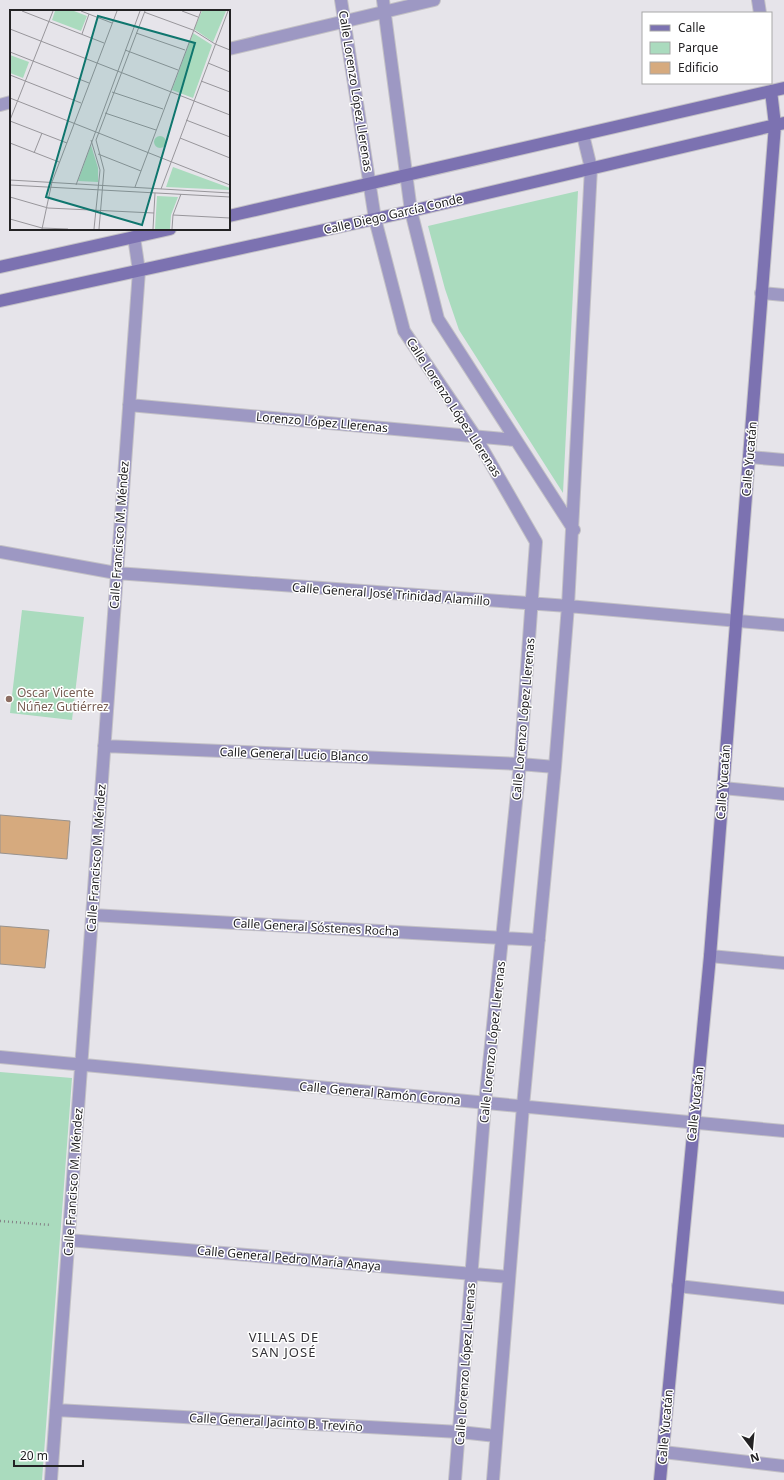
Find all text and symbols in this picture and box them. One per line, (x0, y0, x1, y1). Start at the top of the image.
street label: Calle Lorenzo López Llerenas (335, 9, 377, 173)
inset map (10, 10, 230, 230)
legend (642, 12, 772, 84)
text: Calle (678, 19, 706, 36)
text: Parque (678, 39, 719, 56)
text: Edificio (678, 59, 719, 76)
street label: Calle Diego García Conde (322, 190, 464, 238)
street label: Calle Lorenzo López Llerenas (403, 334, 506, 480)
street label: Lorenzo López Llerenas (255, 408, 389, 436)
street label: Calle Yucatán (737, 421, 761, 497)
street label: Calle Francisco M. Méndez (105, 460, 133, 610)
street label: Calle General José Trinidad Alamillo (291, 579, 491, 609)
street label: Calle Lorenzo López Llerenas (507, 637, 539, 801)
place label: Oscar Vicente Núñez Gutiérrez (17, 684, 109, 715)
marker: Oscar Vicente Núñez Gutiérrez (4, 694, 14, 704)
street label: Calle General Lucio Blanco (219, 743, 369, 765)
street label: Calle Yucatán (712, 744, 734, 820)
street label: Calle Francisco M. Méndez (82, 783, 110, 933)
street label: Calle General Sóstenes Rocha (233, 914, 399, 940)
street label: Calle Lorenzo López Llerenas (475, 960, 509, 1124)
street label: Calle Yucatán (683, 1066, 707, 1142)
street label: Calle General Ramón Corona (299, 1077, 461, 1109)
street label: Calle Francisco M. Méndez (59, 1107, 87, 1257)
street label: Calle General Pedro María Anaya (196, 1241, 382, 1275)
street label: Calle Lorenzo López Llerenas (451, 1282, 479, 1446)
district label: VILLAS DE SAN JOSÉ (249, 1328, 319, 1361)
street label: Calle Yucatán (653, 1389, 677, 1465)
street label: Calle General Jacinto B. Treviño (189, 1409, 363, 1435)
north arrow (732, 1428, 772, 1468)
scale bar (14, 1442, 83, 1468)
text: 20 m (20, 1447, 48, 1464)
text: N (749, 1450, 761, 1467)

